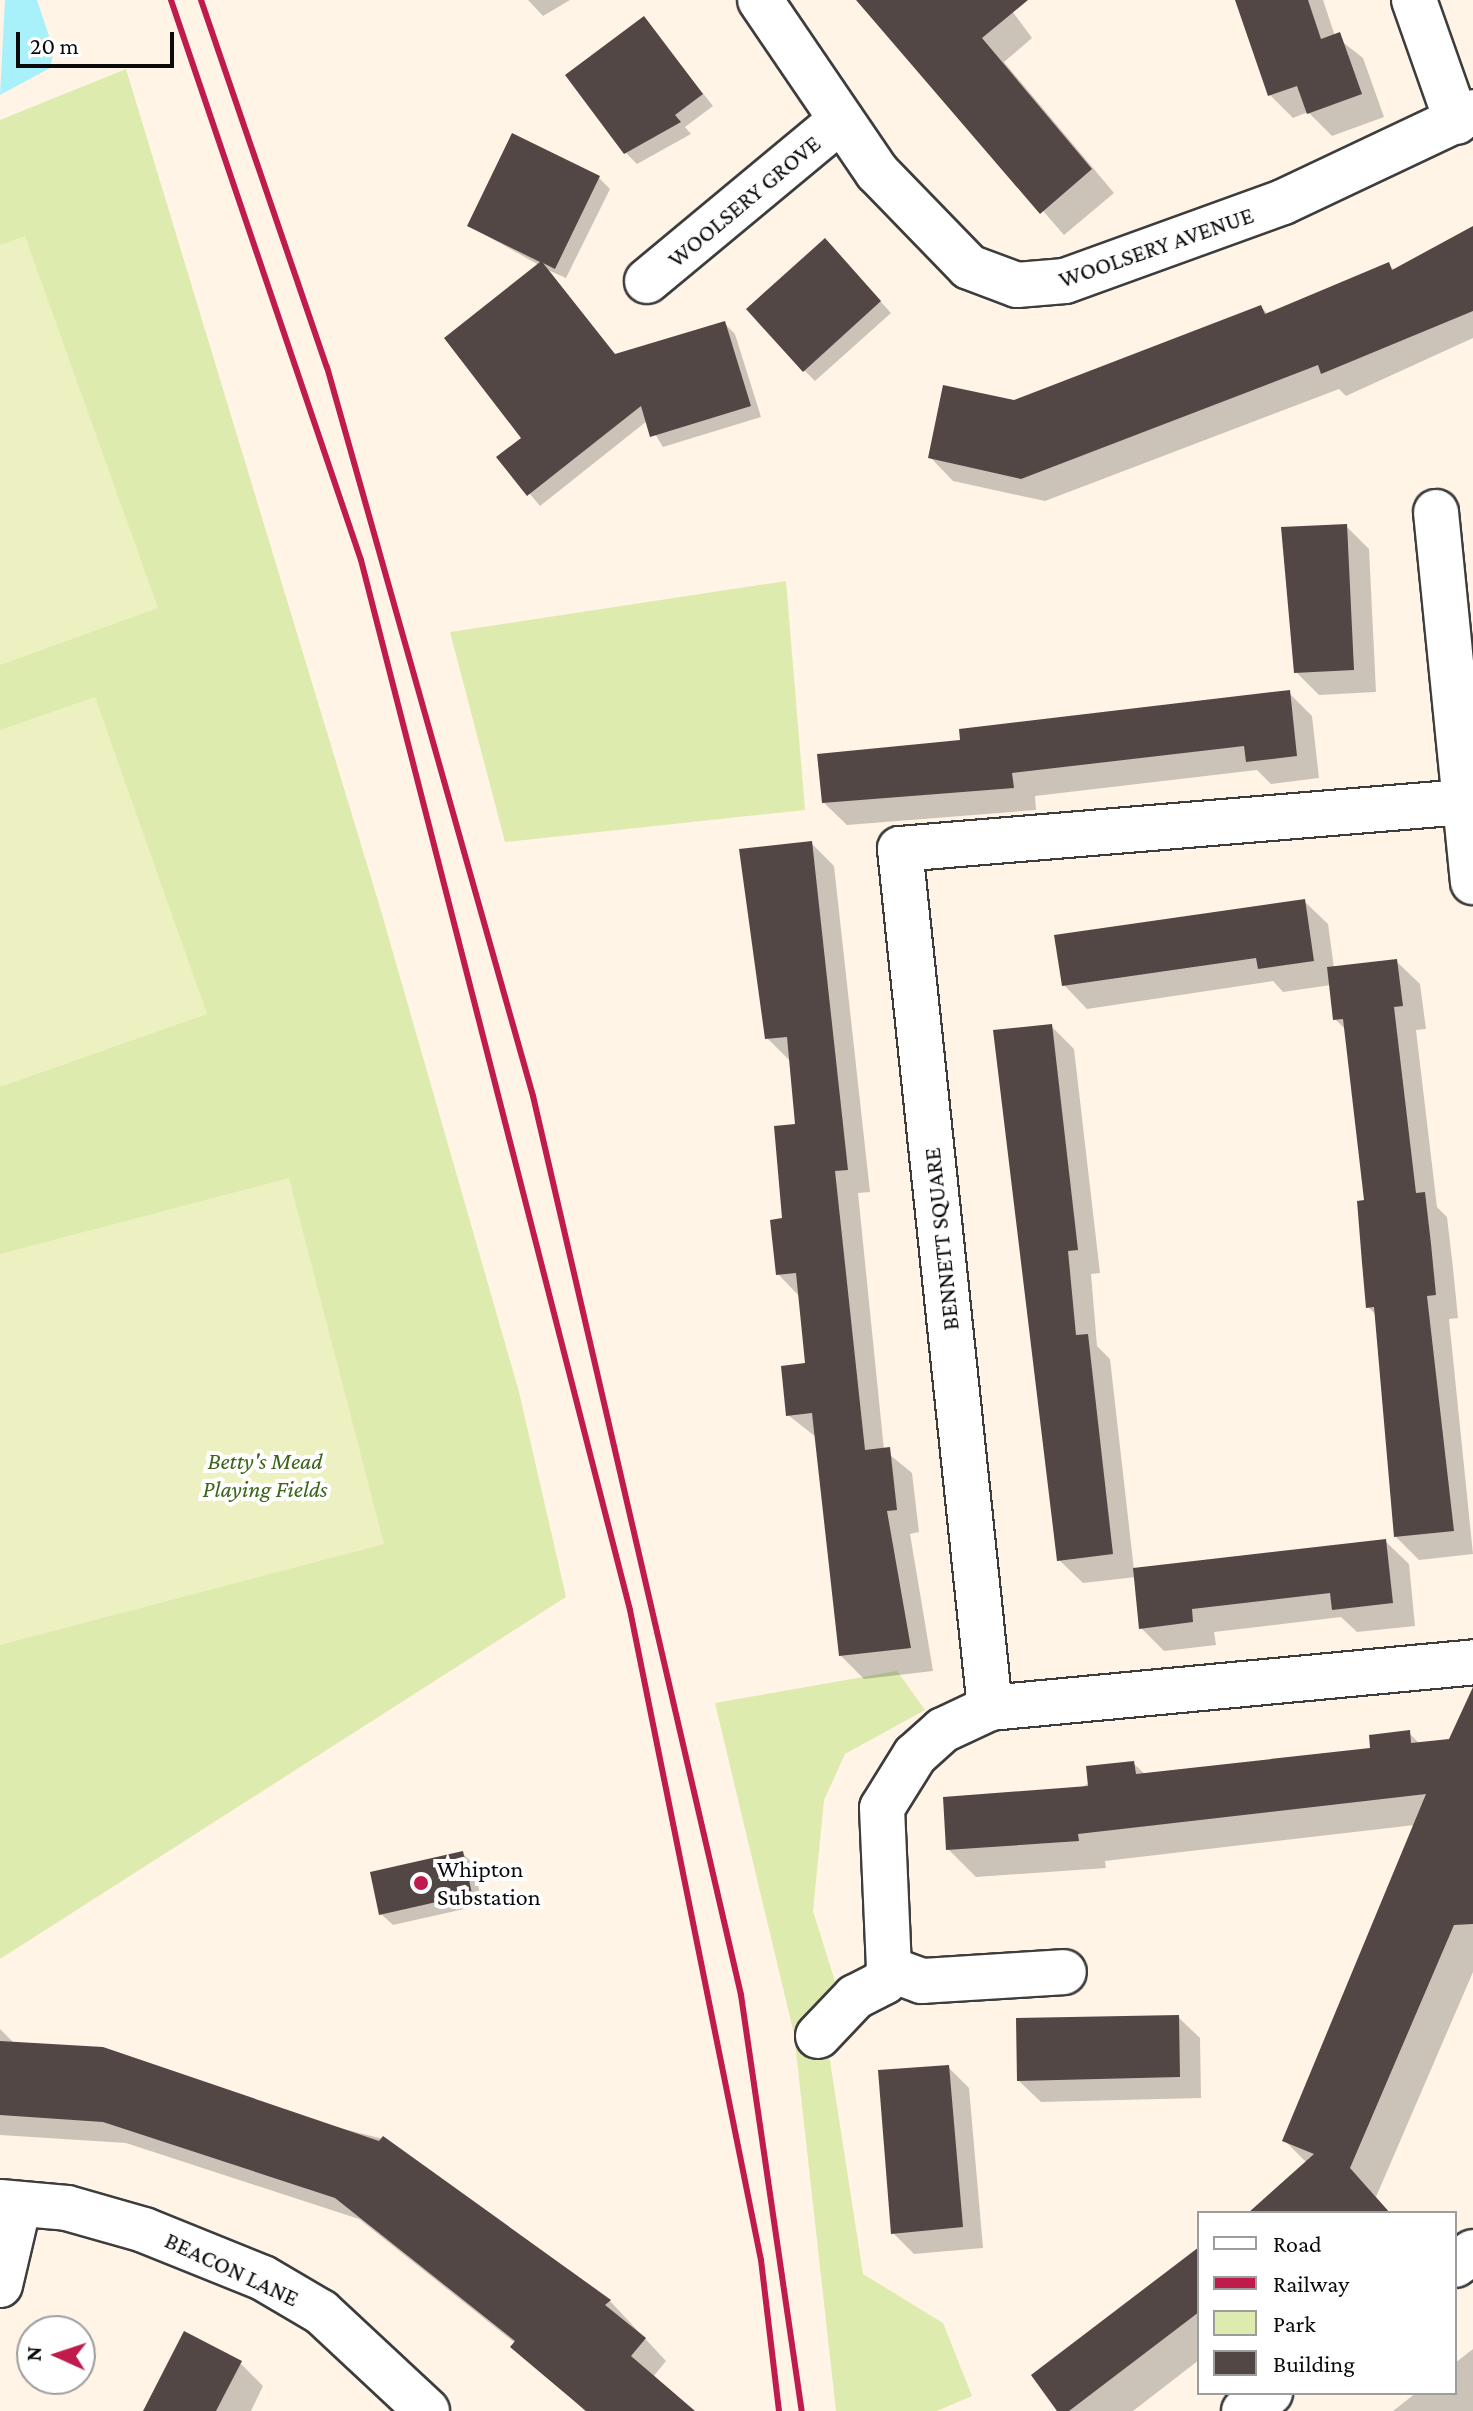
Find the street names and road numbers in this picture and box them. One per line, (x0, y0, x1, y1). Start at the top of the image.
street label: WOOLSERY GROVE (662, 129, 826, 273)
street label: WOOLSERY AVENUE (1055, 200, 1257, 294)
street label: BENNETT SQUARE (917, 1146, 965, 1332)
street label: BEACON LANE (160, 2225, 304, 2313)

